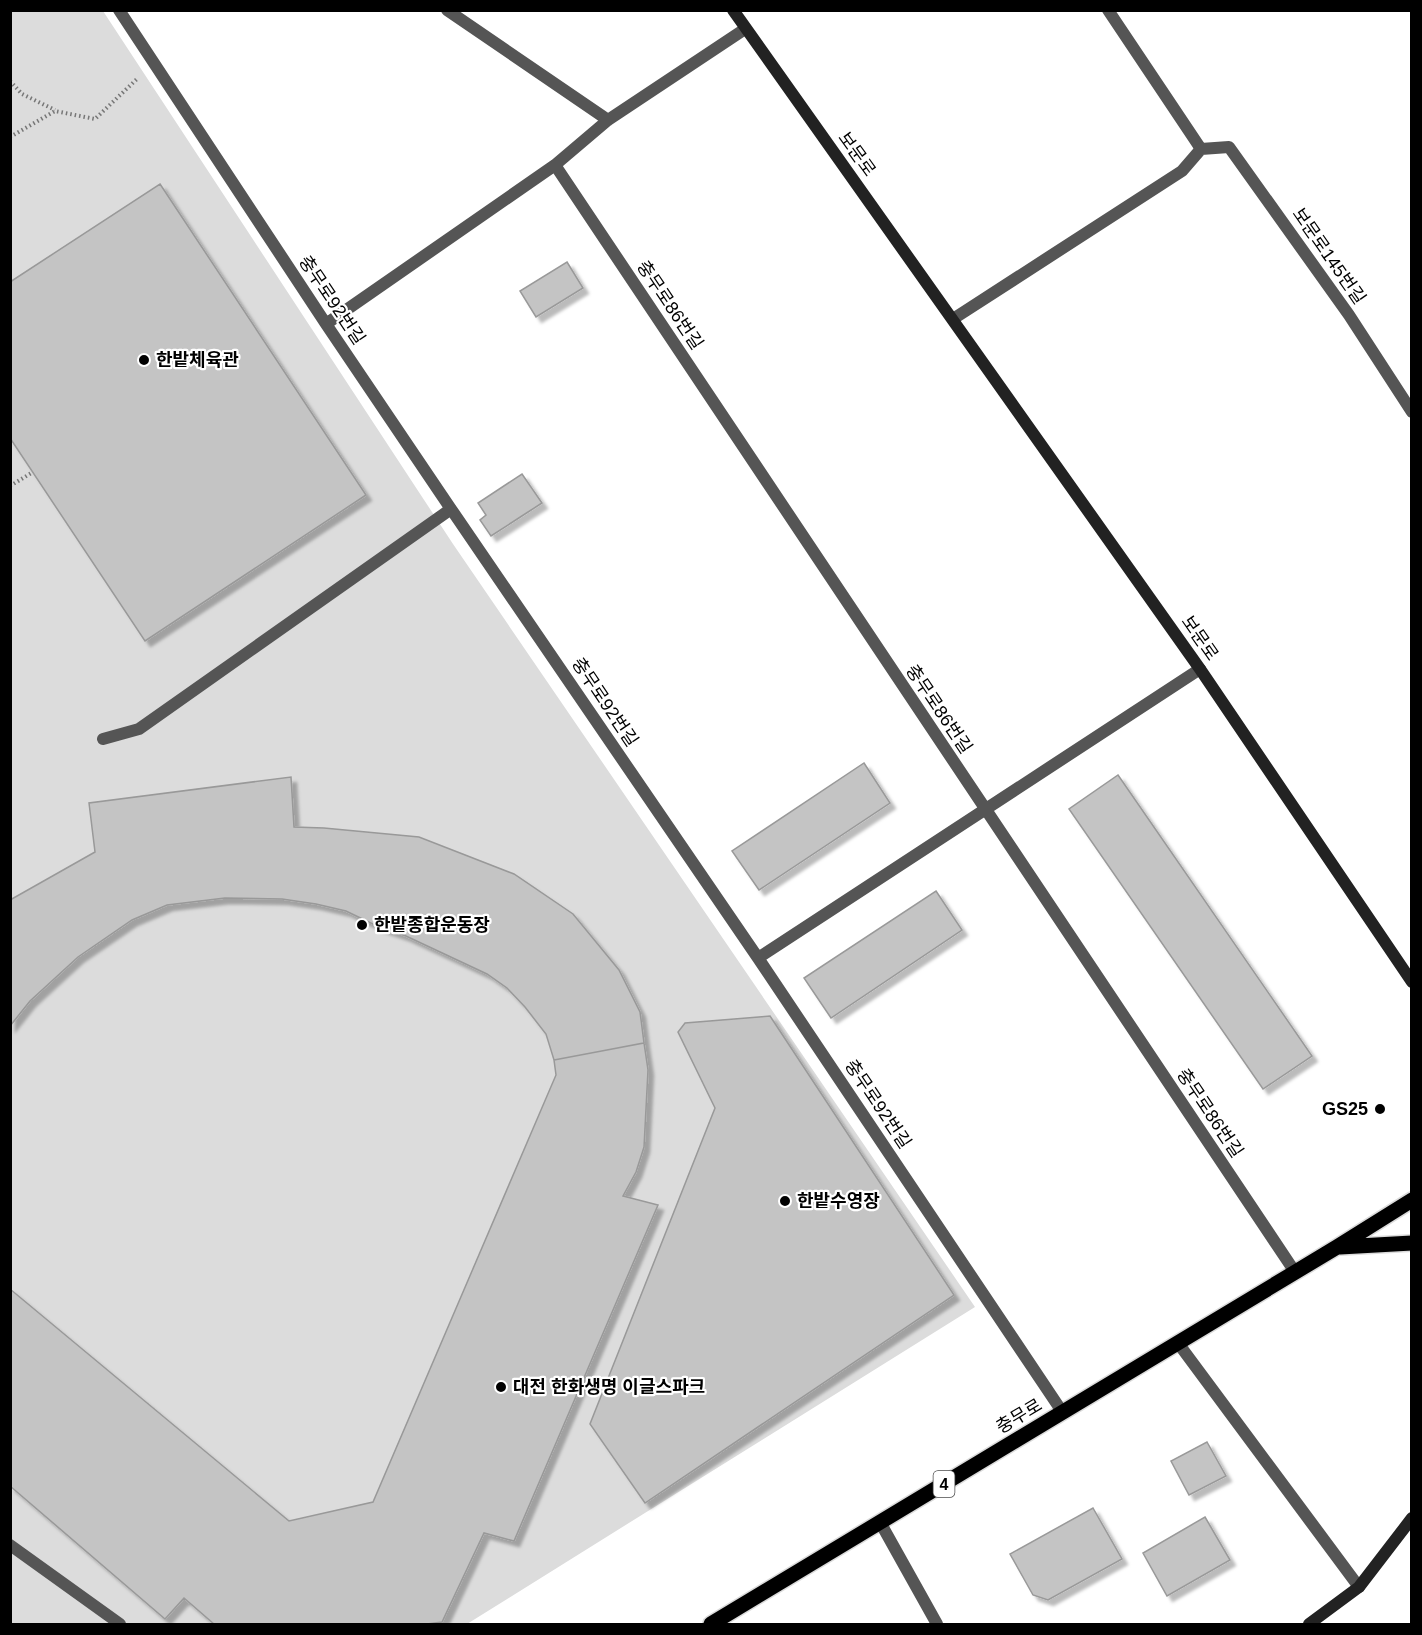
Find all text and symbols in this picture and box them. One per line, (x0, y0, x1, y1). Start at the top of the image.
street label: 보문로 (834, 128, 880, 180)
street label: 보문로145번길 (1288, 204, 1370, 308)
street label: 충무로92번길 (295, 252, 369, 348)
street label: 충무로86번길 (633, 257, 707, 353)
place label: 한밭체육관 (156, 350, 239, 370)
marker: 한밭체육관 (137, 353, 151, 367)
street label: 보문로 (1178, 612, 1222, 664)
street label: 충무로92번길 (568, 654, 642, 750)
street label: 충무로86번길 (902, 661, 976, 757)
place label: 한밭종합운동장 (374, 915, 490, 935)
marker: 한밭종합운동장 (355, 918, 369, 932)
street label: 충무로92번길 (841, 1056, 915, 1152)
street label: 충무로86번길 (1173, 1065, 1247, 1161)
place label: GS25 (1322, 1099, 1368, 1119)
marker: GS25 (1373, 1102, 1387, 1116)
place label: 한밭수영장 (797, 1191, 880, 1211)
marker: 한밭수영장 (778, 1194, 792, 1208)
place label: 대전 한화생명 이글스파크 (513, 1377, 705, 1397)
marker: 대전 한화생명 이글스파크 (494, 1380, 508, 1394)
street label: 충무로 (993, 1395, 1045, 1437)
road number: 4 (934, 1471, 954, 1497)

